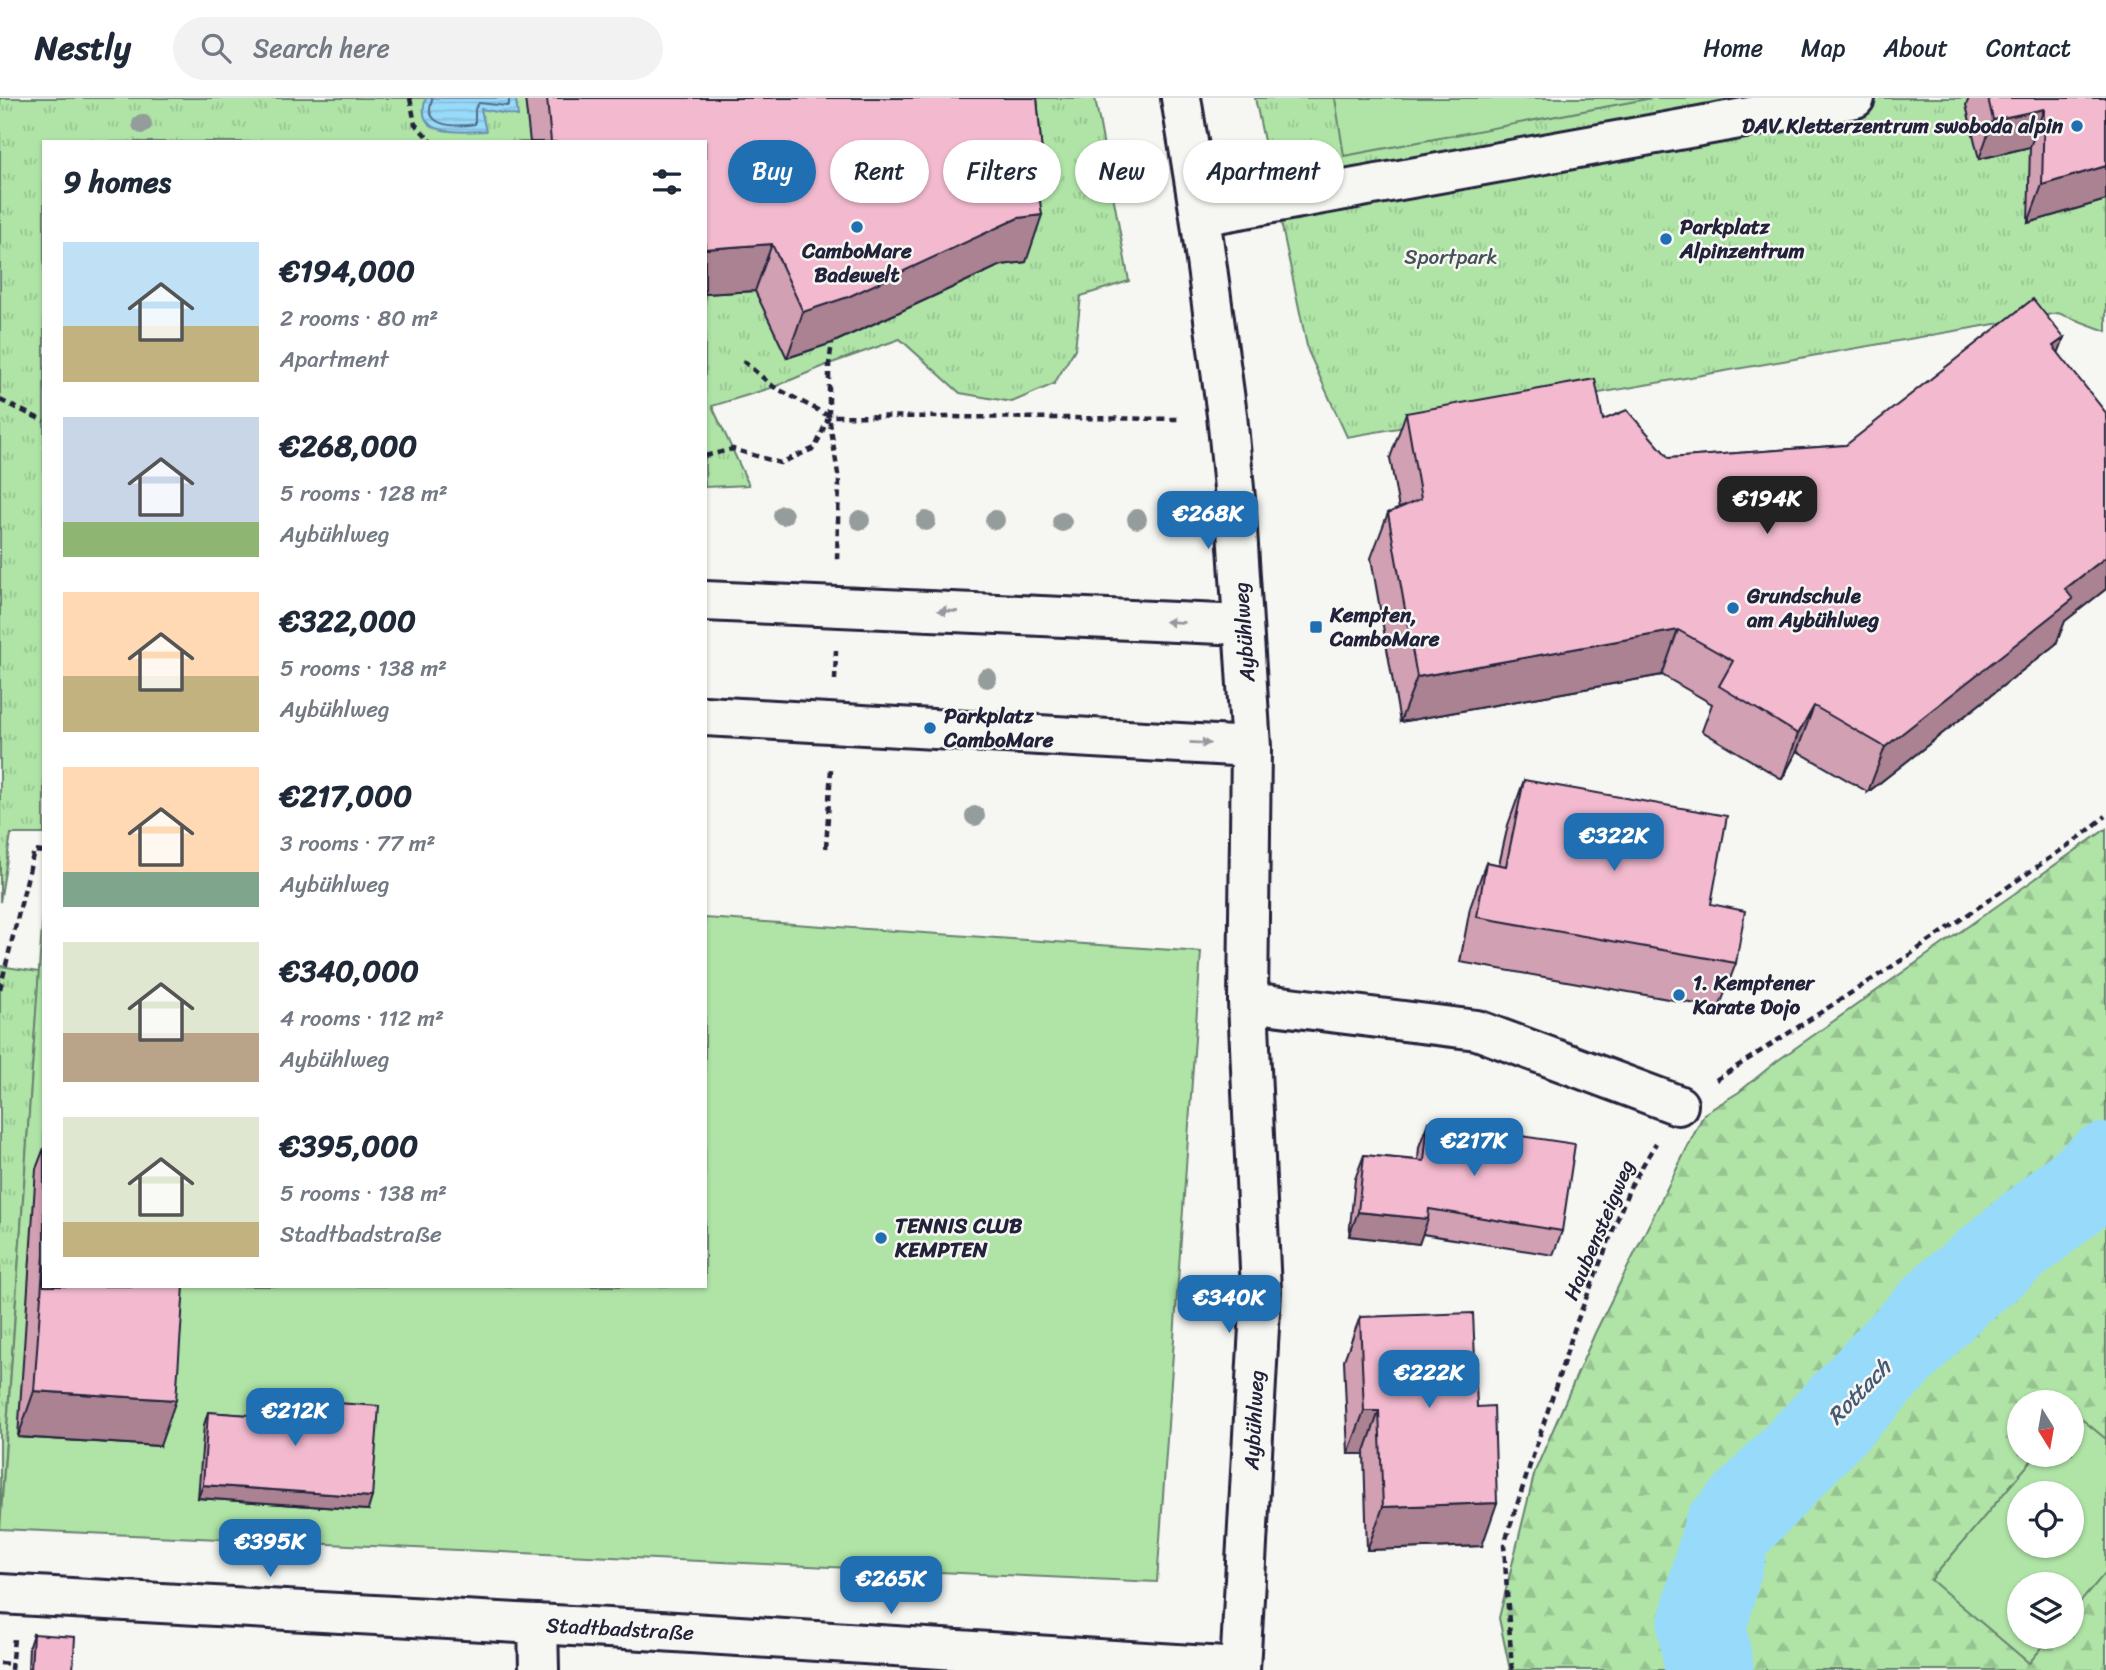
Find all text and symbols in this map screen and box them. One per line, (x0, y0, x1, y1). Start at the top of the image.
search box (173, 17, 663, 80)
text: Nestly (35, 19, 131, 77)
text: Search here (253, 25, 390, 71)
text: Home (1703, 27, 1763, 69)
text: Map (1801, 27, 1845, 69)
text: About (1883, 27, 1948, 69)
text: Contact (1986, 27, 2071, 69)
icon: search (197, 29, 235, 67)
place label: DAV Kletterzentrum swoboda alpin (1742, 107, 2064, 145)
marker: DAV Kletterzentrum swoboda alpin (2069, 118, 2085, 134)
chip: Buy (728, 140, 816, 203)
chip: Rent (830, 140, 929, 203)
chip: Filters (943, 140, 1061, 203)
chip: New (1075, 140, 1169, 203)
chip: Apartment (1183, 140, 1344, 203)
text: 9 homes (63, 155, 171, 209)
icon: filters (648, 163, 686, 201)
place label: Parkplatz Alpinzentrum (1679, 208, 1805, 270)
marker: CamboMare Badewelt (849, 219, 865, 235)
marker: Parkplatz Alpinzentrum (1658, 231, 1674, 247)
place label: CamboMare Badewelt (801, 232, 912, 294)
park label: Sportpark (1404, 238, 1498, 276)
text: €194,000 (280, 244, 415, 298)
icon: home (119, 270, 203, 354)
text: 2 rooms · 80 m² (280, 298, 438, 339)
text: Apartment (280, 339, 389, 380)
text: €268,000 (280, 419, 417, 473)
icon: home (119, 445, 203, 529)
text: 5 rooms · 128 m² (280, 473, 448, 514)
pin: €194K (1718, 476, 1816, 536)
text: €194K (1733, 478, 1801, 519)
pin: €268K (1159, 491, 1257, 551)
text: €268K (1173, 493, 1243, 534)
text: Aybühlweg (280, 514, 390, 555)
place label: Grundschule am Aybühlweg (1746, 577, 1880, 639)
street label: Aybühlweg (1222, 581, 1267, 684)
text: €322,000 (280, 594, 416, 648)
place label: Kempten, CamboMare (1329, 596, 1440, 658)
marker: Grundschule am Aybühlweg (1725, 600, 1741, 616)
one-way arrow (937, 606, 959, 617)
one-way arrow (1164, 616, 1186, 627)
marker: Kempten, CamboMare (1308, 619, 1324, 635)
icon: home (119, 620, 203, 704)
text: 5 rooms · 138 m² (280, 648, 447, 689)
text: Aybühlweg (280, 689, 390, 730)
place label: Parkplatz CamboMare (943, 697, 1054, 759)
marker: Parkplatz CamboMare (922, 720, 938, 736)
one-way arrow (1190, 738, 1212, 749)
text: €217,000 (280, 769, 412, 823)
icon: home (119, 795, 203, 879)
pin: €322K (1565, 814, 1663, 873)
text: €322K (1580, 815, 1648, 856)
text: 3 rooms · 77 m² (280, 823, 436, 864)
text: Aybühlweg (280, 864, 390, 905)
text: €340,000 (280, 944, 419, 998)
place label: 1. Kemptener Karate Dojo (1692, 964, 1816, 1026)
icon: home (119, 970, 203, 1054)
marker: 1. Kemptener Karate Dojo (1671, 987, 1687, 1003)
text: 4 rooms · 112 m² (280, 998, 444, 1039)
text: Aybühlweg (280, 1039, 390, 1080)
pin: €217K (1425, 1118, 1523, 1178)
text: €395,000 (280, 1119, 418, 1173)
text: €217K (1441, 1120, 1507, 1161)
icon: home (119, 1145, 203, 1229)
street label: Haubensteigweg (1552, 1153, 1646, 1306)
text: 5 rooms · 138 m² (280, 1173, 447, 1214)
place label: TENNIS CLUB KEMPTEN (894, 1207, 1023, 1269)
text: Stadtbadstraße (280, 1214, 442, 1255)
marker: TENNIS CLUB KEMPTEN (873, 1230, 889, 1246)
pin: €340K (1180, 1276, 1278, 1335)
text: €340K (1194, 1277, 1264, 1318)
water label: Rottach (1817, 1348, 1903, 1435)
pin: €222K (1380, 1350, 1478, 1410)
text: €222K (1394, 1352, 1464, 1393)
street label: Aybühlweg (1232, 1369, 1276, 1472)
pin: €212K (246, 1388, 344, 1448)
text: €212K (262, 1390, 328, 1431)
north arrow (2007, 1390, 2084, 1466)
map controls (2007, 1390, 2084, 1649)
button: locate (2007, 1481, 2084, 1558)
pin: €395K (221, 1520, 319, 1579)
text: €395K (235, 1521, 305, 1562)
pin: €265K (842, 1556, 940, 1616)
text: €265K (856, 1558, 926, 1599)
button: layers (2007, 1572, 2084, 1649)
street label: Stadtbadstraße (545, 1606, 695, 1652)

